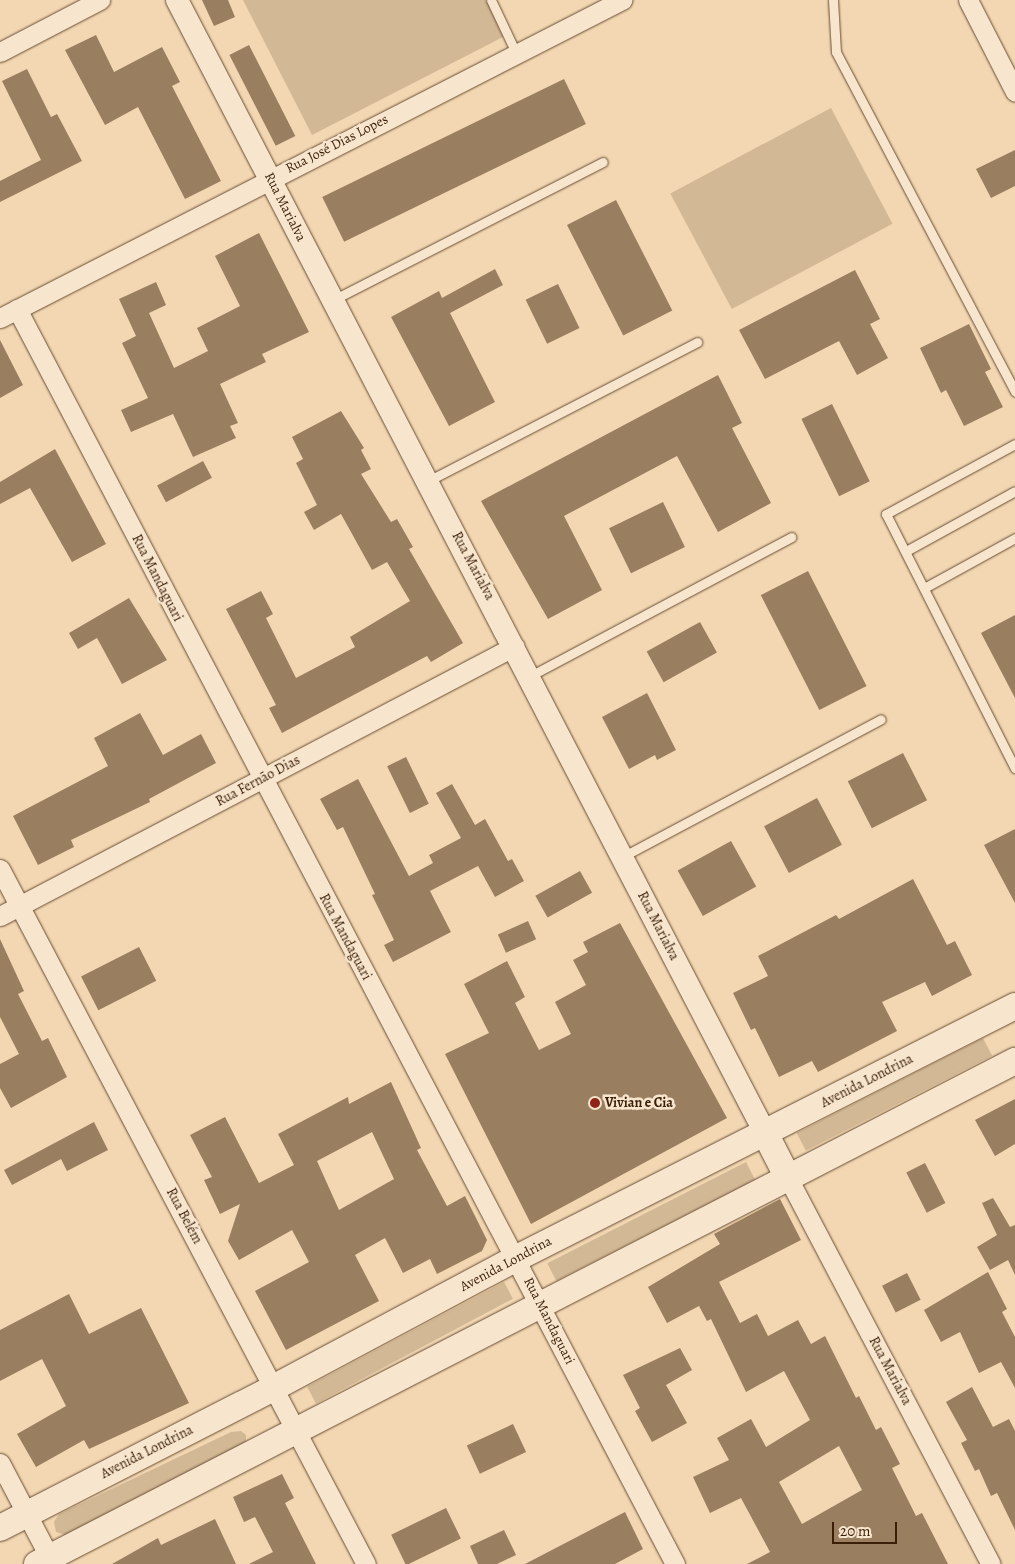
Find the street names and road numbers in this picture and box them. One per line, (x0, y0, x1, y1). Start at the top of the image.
street label: Rua José Dias Lopes (283, 111, 391, 177)
street label: Rua Marialva (260, 170, 310, 244)
street label: Rua Marialva (448, 529, 498, 603)
street label: Rua Mandaguari (128, 532, 186, 624)
street label: Rua Fernão Dias (213, 752, 303, 810)
street label: Rua Marialva (633, 889, 683, 963)
street label: Rua Mandaguari (315, 891, 375, 983)
street label: Avenida Londrina (818, 1051, 916, 1111)
street label: Rua Belém (162, 1185, 206, 1247)
street label: Avenida Londrina (457, 1233, 555, 1295)
street label: Rua Mandaguari (520, 1275, 578, 1367)
street label: Rua Marialva (865, 1334, 915, 1408)
street label: Avenida Londrina (98, 1422, 196, 1482)

